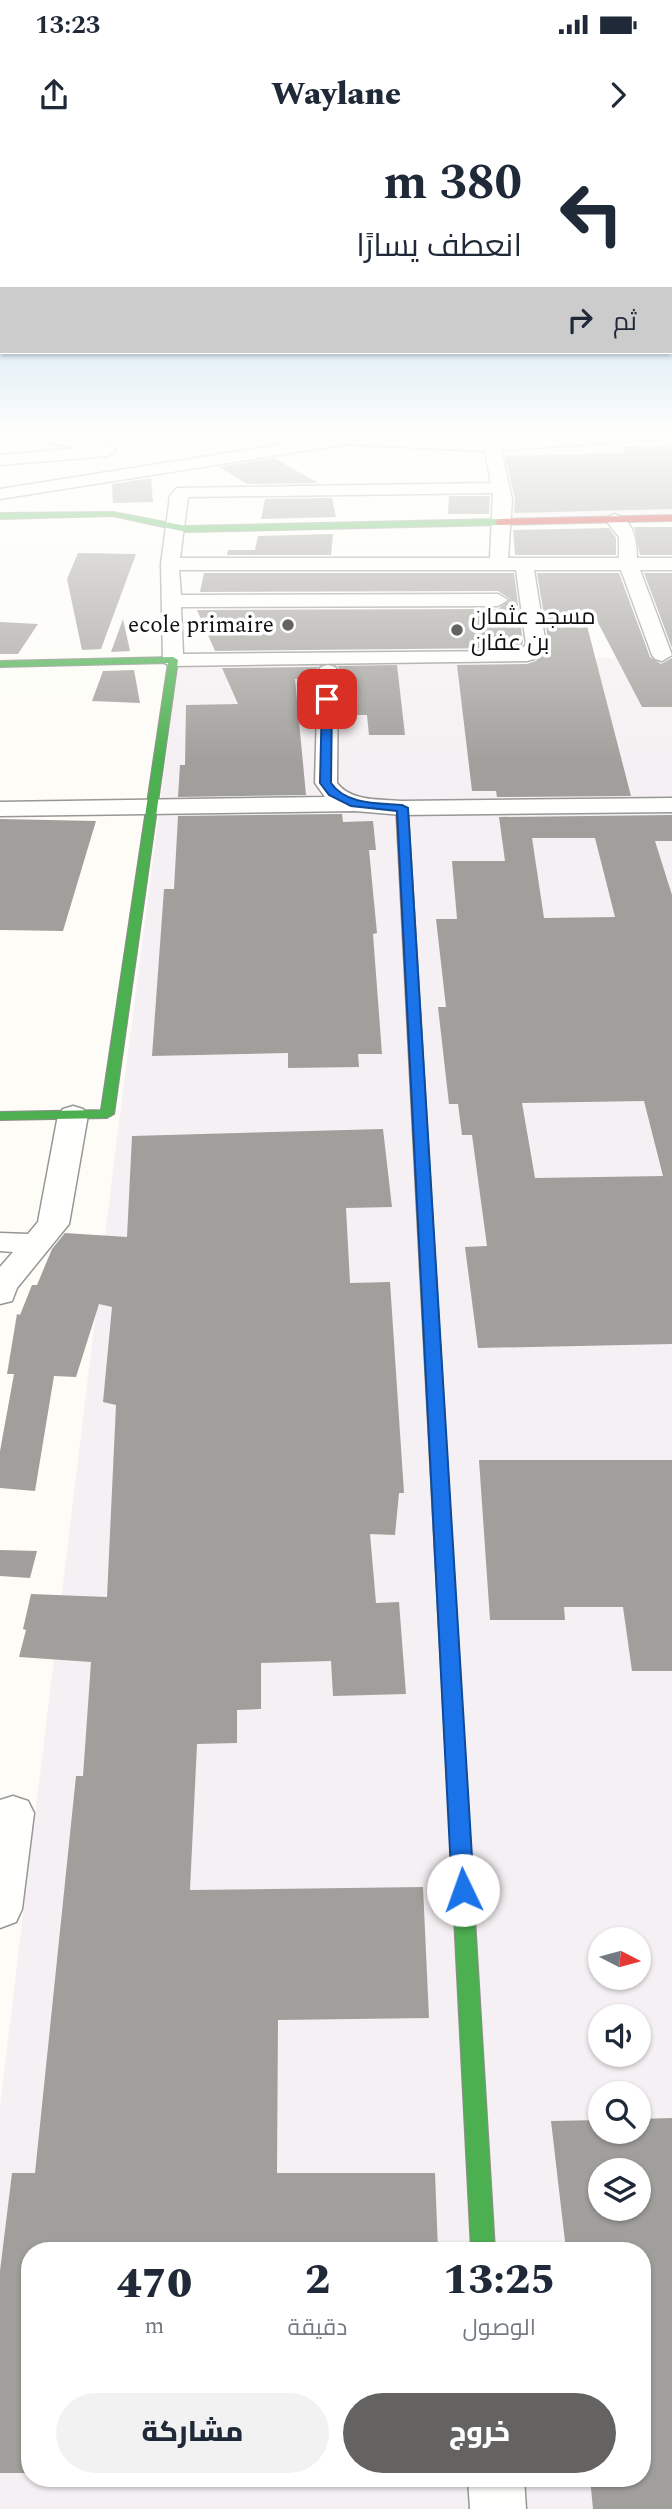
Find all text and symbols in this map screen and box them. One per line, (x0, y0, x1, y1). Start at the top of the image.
text: 13:23 (35, 5, 100, 45)
text: Waylane (271, 70, 401, 119)
icon: share (35, 76, 73, 114)
icon: forward (599, 76, 637, 114)
text: 380 m (383, 146, 522, 221)
icon: left (546, 168, 637, 259)
text: انعطف يسارًا (356, 222, 522, 271)
icon: right (561, 301, 599, 339)
text: ثم (613, 302, 637, 342)
place label: مسجد عثمان بن عفان (471, 600, 595, 661)
place label: ecole primaire (128, 608, 274, 643)
marker: ecole primaire (280, 617, 296, 633)
marker: مسجد عثمان بن عفان (449, 622, 465, 638)
pin (297, 669, 357, 729)
icon: arrive (308, 680, 346, 718)
position arrow (426, 1853, 500, 1927)
north arrow (588, 1927, 651, 1990)
map controls (588, 1927, 651, 2221)
button: sound (588, 2004, 651, 2067)
button: search (588, 2081, 651, 2144)
button: layers (588, 2158, 651, 2221)
text: 2 (305, 2249, 330, 2312)
text: 13:25 (443, 2249, 556, 2312)
text: 470 (117, 2253, 192, 2316)
text: m (144, 2309, 164, 2344)
text: دقيقة (288, 2311, 347, 2346)
text: الوصول (463, 2311, 536, 2346)
button: مشاركة (56, 2393, 329, 2473)
button: خروج (343, 2393, 616, 2473)

